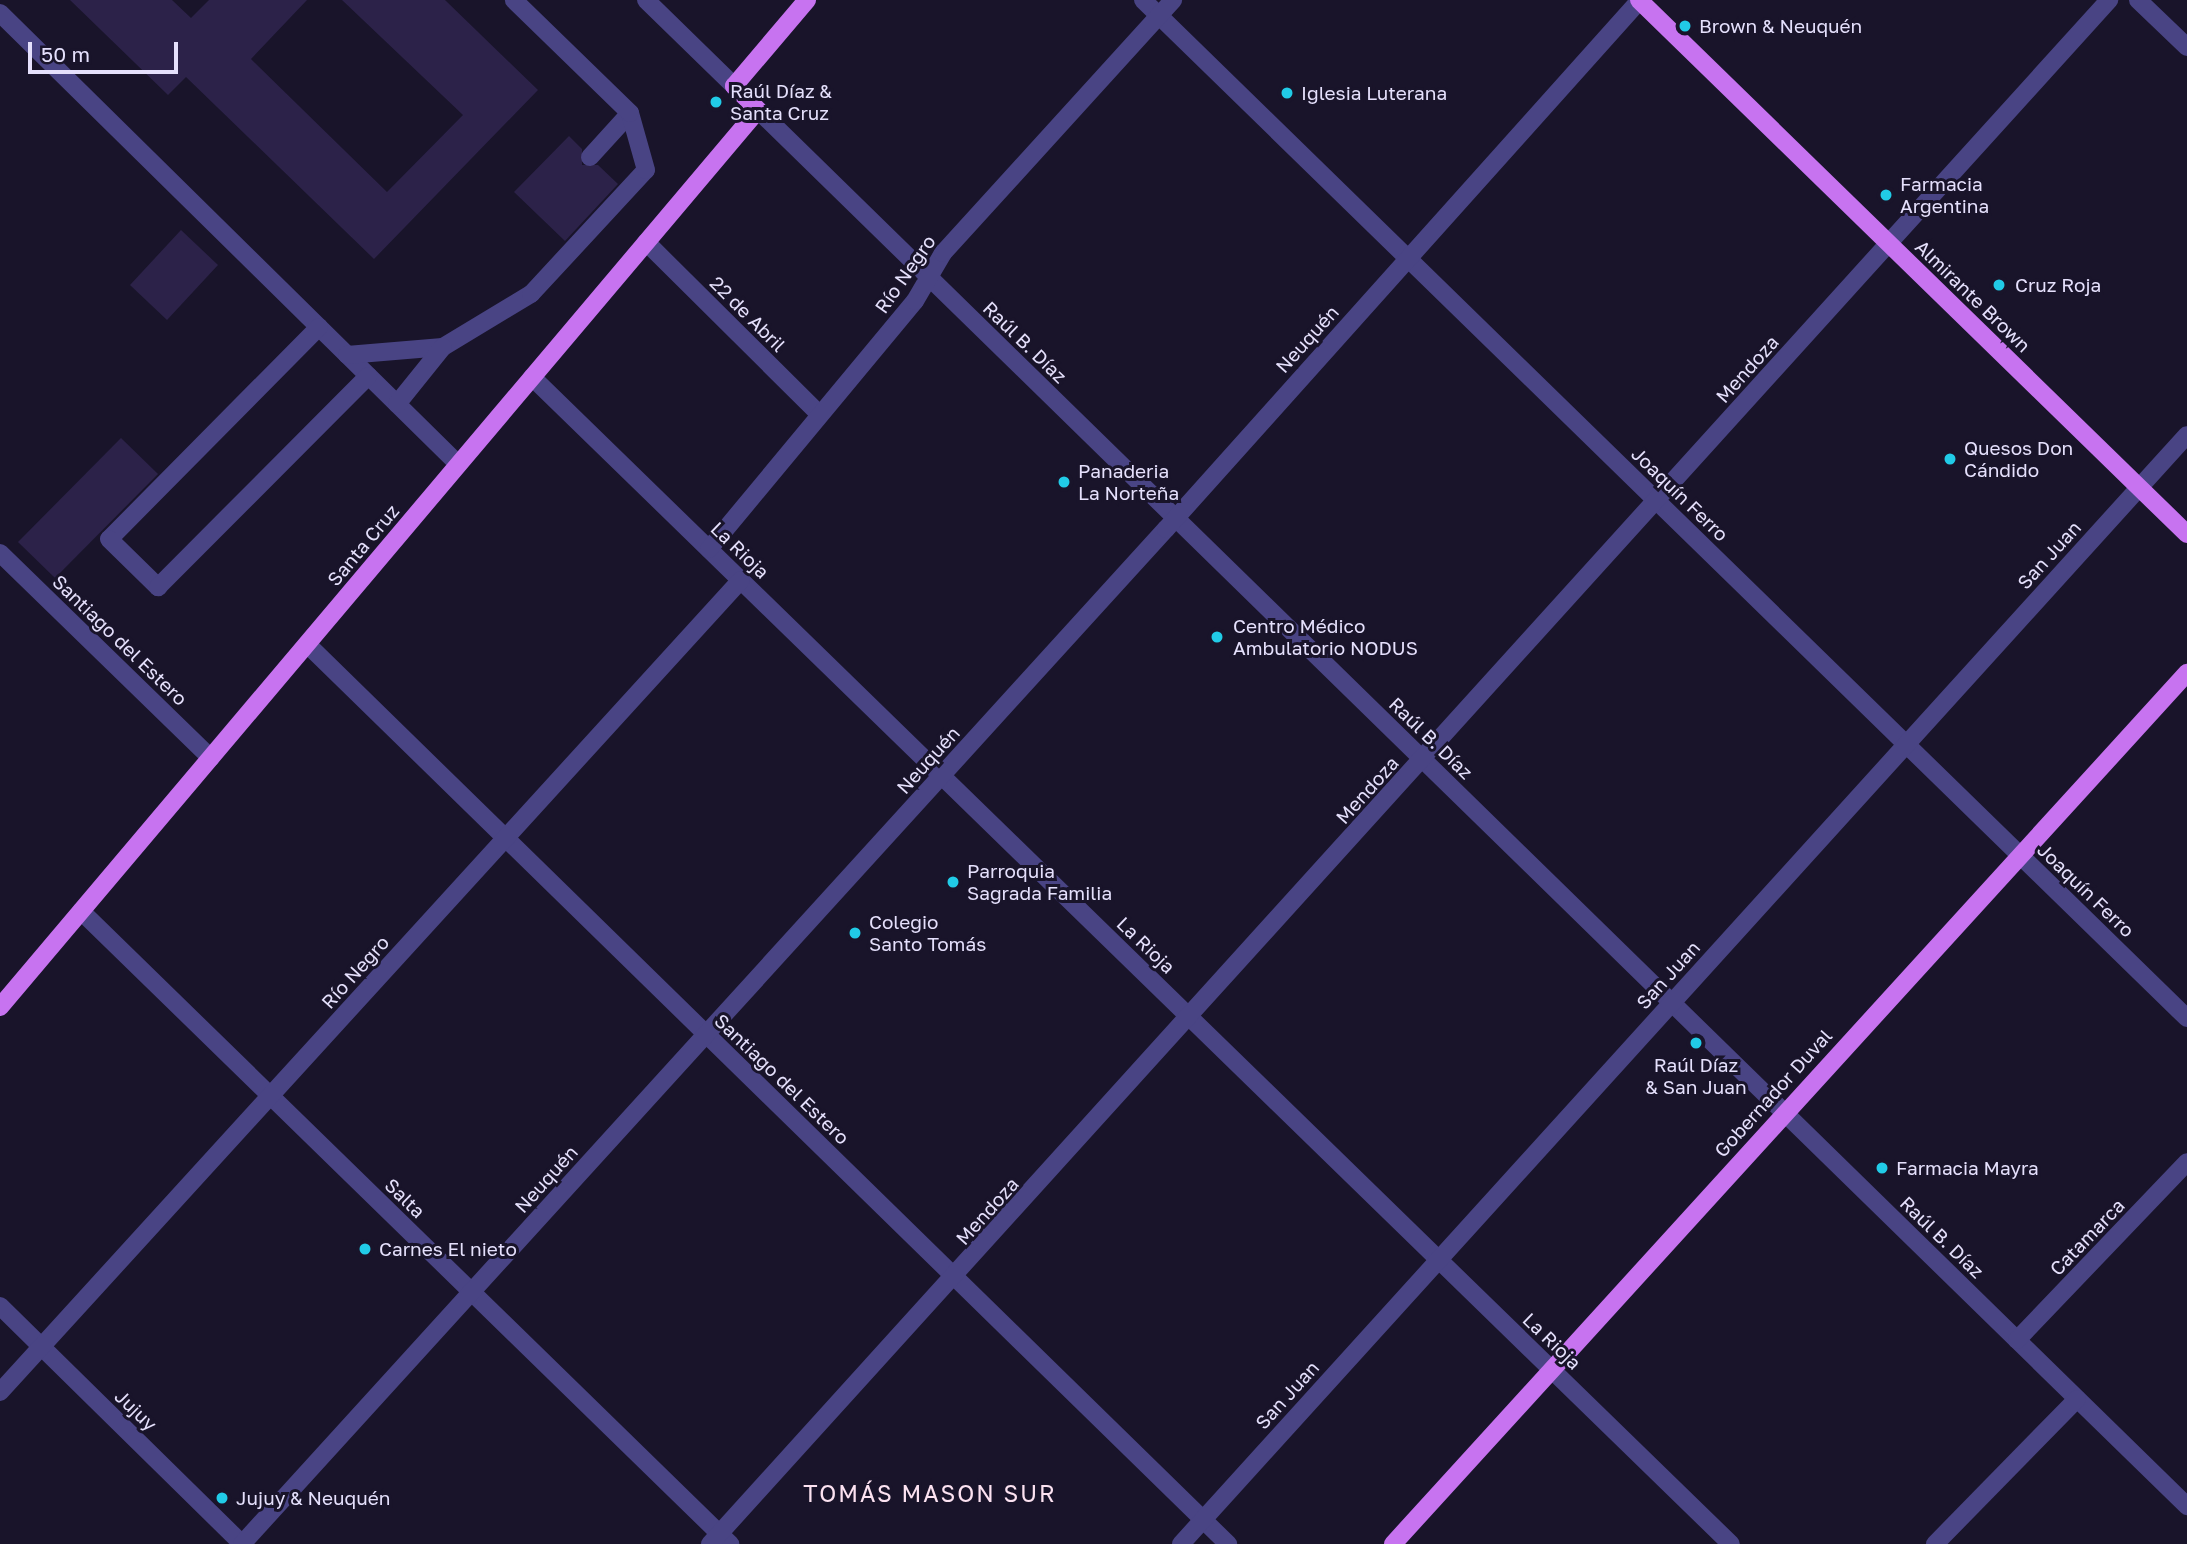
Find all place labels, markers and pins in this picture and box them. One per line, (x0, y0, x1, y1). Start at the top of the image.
place label: Brown & Neuquén (1699, 15, 1862, 37)
marker: Brown & Neuquén (1677, 18, 1693, 34)
place label: Raúl Díaz & Santa Cruz (730, 80, 832, 124)
place label: Iglesia Luterana (1301, 82, 1447, 104)
marker: Iglesia Luterana (1279, 85, 1295, 101)
marker: Raúl Díaz & Santa Cruz (708, 94, 724, 110)
place label: Farmacia Argentina (1900, 173, 1989, 217)
marker: Farmacia Argentina (1878, 187, 1894, 203)
place label: Cruz Roja (2015, 274, 2101, 296)
marker: Cruz Roja (1989, 275, 2009, 295)
place label: Quesos Don Cándido (1964, 437, 2073, 481)
marker: Quesos Don Cándido (1942, 451, 1958, 467)
place label: Panaderia La Norteña (1078, 460, 1179, 504)
marker: Panaderia La Norteña (1056, 474, 1072, 490)
place label: Centro Médico Ambulatorio NODUS (1233, 615, 1418, 659)
marker: Centro Médico Ambulatorio NODUS (1207, 627, 1227, 647)
place label: Parroquia Sagrada Familia (967, 860, 1112, 904)
marker: Parroquia Sagrada Familia (945, 874, 961, 890)
place label: Colegio Santo Tomás (869, 911, 986, 955)
marker: Colegio Santo Tomás (847, 925, 863, 941)
marker: Raúl Díaz & San Juan (1688, 1035, 1704, 1051)
place label: Raúl Díaz & San Juan (1645, 1054, 1747, 1098)
place label: Farmacia Mayra (1896, 1157, 2039, 1179)
marker: Farmacia Mayra (1874, 1160, 1890, 1176)
place label: Carnes El nieto (379, 1238, 517, 1260)
marker: Carnes El nieto (357, 1241, 373, 1257)
place label: Jujuy & Neuquén (236, 1487, 390, 1509)
marker: Jujuy & Neuquén (214, 1490, 230, 1506)

